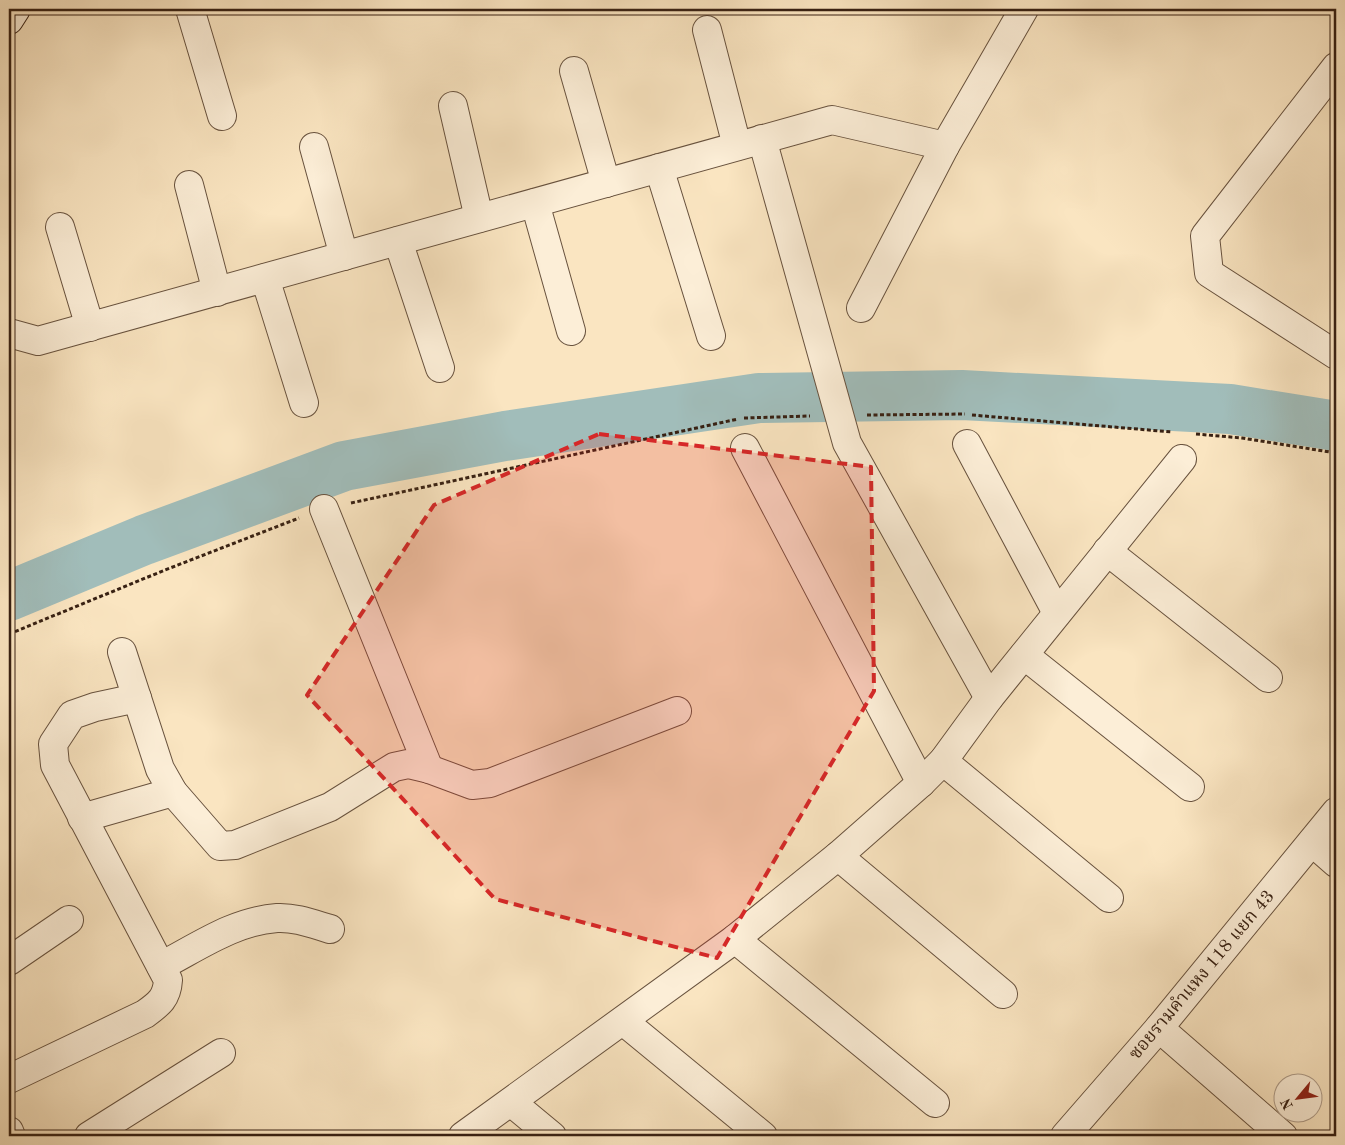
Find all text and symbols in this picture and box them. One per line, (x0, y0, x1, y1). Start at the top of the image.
street label: ซอยรามคำแหง 118 แยก 43 (1125, 886, 1278, 1063)
north arrow (1272, 1072, 1322, 1122)
text: N (1279, 1095, 1296, 1112)

